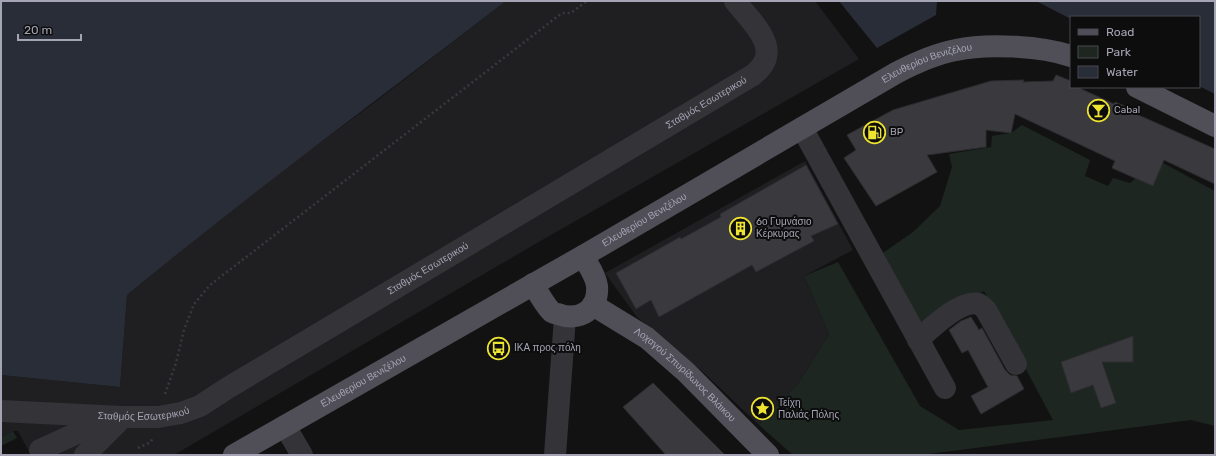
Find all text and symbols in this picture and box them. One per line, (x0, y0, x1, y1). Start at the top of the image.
scale bar (18, 16, 81, 42)
legend (1070, 16, 1200, 88)
text: 20 m (24, 23, 52, 37)
text: Road (1106, 25, 1134, 39)
street label: Ελευθερίου Βενιζέλου (880, 41, 973, 86)
text: Park (1106, 45, 1132, 59)
text: Water (1106, 65, 1138, 79)
street label: Σταθμός Εσωτερικού (664, 74, 749, 132)
bar icon: Cabal (1086, 97, 1112, 123)
place label: Cabal (1114, 104, 1140, 116)
fuel station icon: BP (862, 119, 888, 145)
place label: BP (890, 126, 904, 138)
street label: Ελευθερίου Βενιζέλου (600, 191, 689, 249)
building icon: 6ο Γυμνάσιο Κέρκυρας (727, 215, 753, 241)
place label: 6ο Γυμνάσιο Κέρκυρας (756, 216, 812, 240)
street label: Σταθμός Εσωτερικού (385, 240, 471, 297)
street label: Λοχαγού Σπυρίδωνος Βλάικου (632, 325, 738, 425)
bus stop icon: ΙΚΑ προς πόλη (485, 335, 511, 361)
place label: ΙΚΑ προς πόλη (514, 342, 581, 354)
street label: Ελευθερίου Βενιζέλου (319, 352, 408, 410)
place icon: Τείχη Παλιάς Πόλης (750, 396, 776, 422)
place label: Τείχη Παλιάς Πόλης (778, 397, 839, 421)
street label: Σταθμός Εσωτερικού (97, 404, 191, 423)

